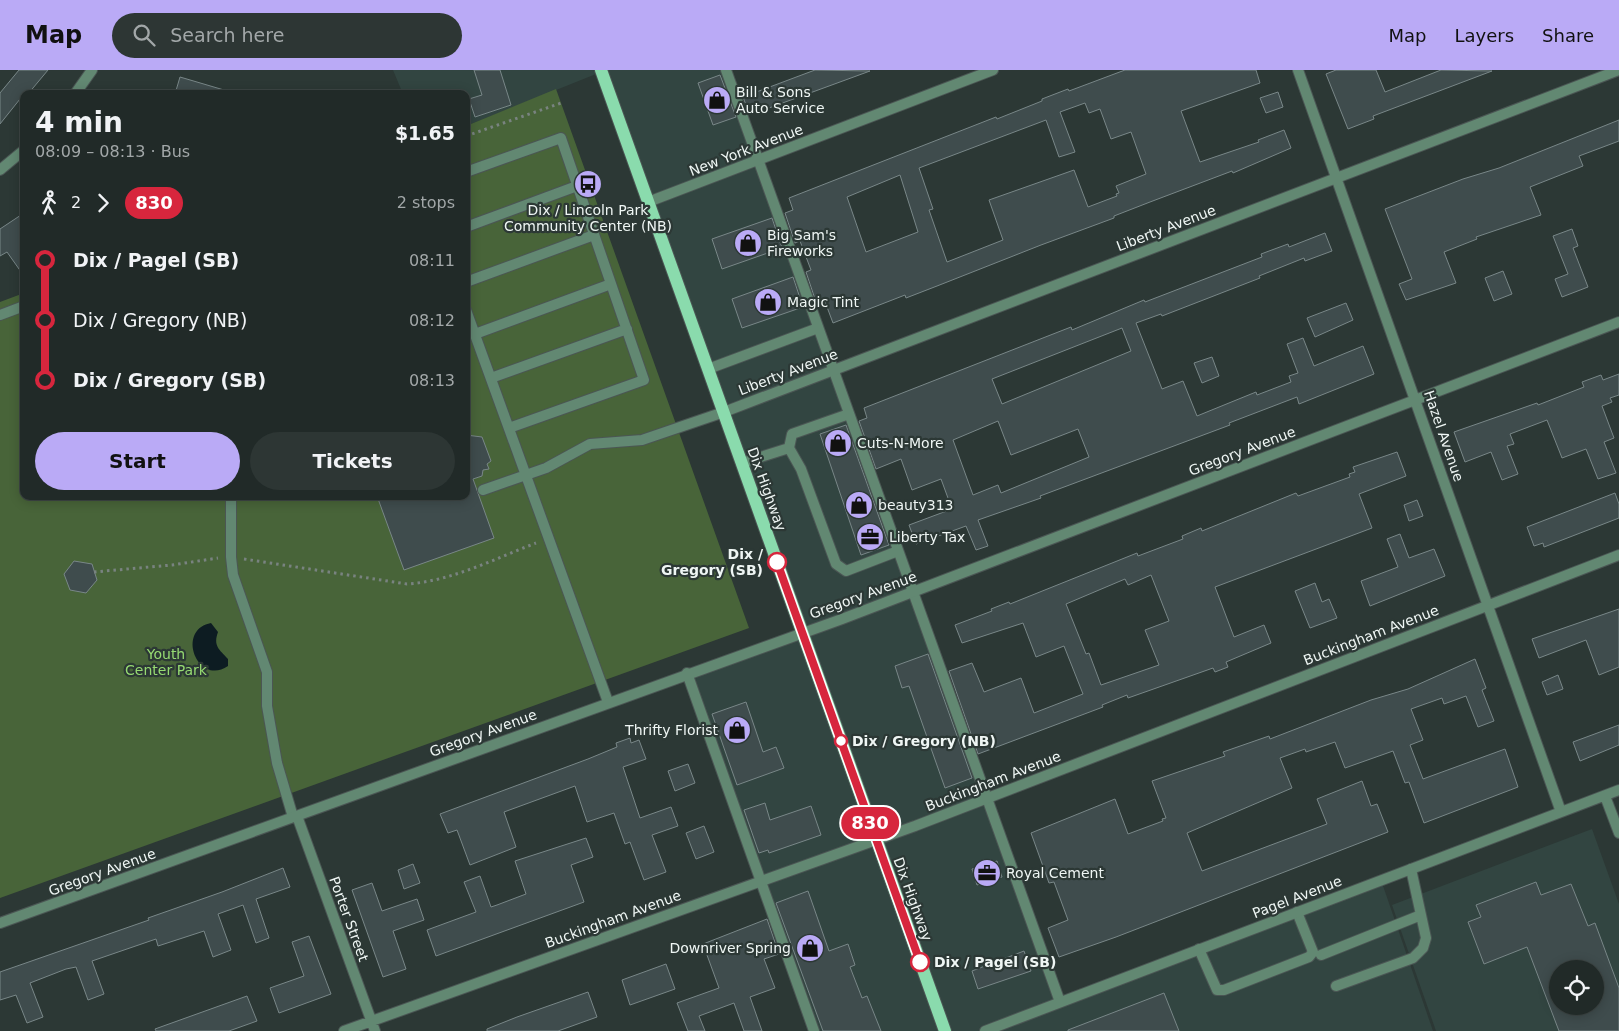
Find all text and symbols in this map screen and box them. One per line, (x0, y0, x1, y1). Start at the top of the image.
search box (112, 13, 462, 58)
text: Map (25, 21, 82, 49)
icon: search (130, 21, 158, 49)
text: Search here (170, 24, 284, 46)
text: Map (1388, 25, 1426, 46)
text: Layers (1454, 25, 1514, 46)
text: Share (1542, 25, 1594, 46)
place label: Bill & Sons Auto Service (736, 84, 825, 116)
shop icon: Bill & Sons Auto Service (702, 85, 732, 115)
text: 4 min (35, 106, 123, 139)
street label: New York Avenue (687, 121, 805, 179)
text: $1.65 (395, 122, 455, 144)
text: 08:09 – 08:13 · Bus (35, 142, 190, 161)
bus stop icon: Dix / Lincoln Park Community Center (NB) (573, 169, 603, 199)
icon: walk (35, 189, 63, 217)
icon: forward (89, 189, 117, 217)
text: 830 (135, 192, 173, 213)
text: 2 (71, 193, 81, 212)
text: 2 stops (397, 193, 455, 212)
place label: Dix / Lincoln Park Community Center (NB) (504, 202, 672, 234)
street label: Liberty Avenue (1114, 202, 1218, 254)
place label: Big Sam's Fireworks (767, 227, 836, 259)
shop icon: Big Sam's Fireworks (733, 228, 763, 258)
text: Dix / Pagel (SB) (73, 249, 239, 271)
text: 08:11 (409, 251, 455, 270)
shop icon: Magic Tint (753, 287, 783, 317)
place label: Magic Tint (787, 294, 859, 310)
text: Dix / Gregory (NB) (73, 309, 247, 331)
text: 08:12 (409, 311, 455, 330)
street label: Liberty Avenue (736, 346, 840, 398)
text: Dix / Gregory (SB) (73, 369, 266, 391)
text: 08:13 (409, 371, 455, 390)
street label: Hazel Avenue (1421, 388, 1467, 484)
street label: Gregory Avenue (1186, 423, 1298, 479)
shop icon: Cuts-N-More (823, 428, 853, 458)
button: Start (35, 432, 240, 490)
button: Tickets (250, 432, 455, 490)
place label: Cuts-N-More (857, 435, 944, 451)
street label: Dix Highway (744, 445, 790, 533)
shop icon: beauty313 (844, 490, 874, 520)
place label: beauty313 (878, 497, 953, 513)
office icon: Liberty Tax (855, 522, 885, 552)
place label: Liberty Tax (889, 529, 965, 545)
place label: Dix / Gregory (SB) (661, 546, 764, 578)
marker: Dix / Gregory (SB) (767, 552, 787, 572)
street label: Gregory Avenue (807, 568, 919, 622)
street label: Buckingham Avenue (1301, 602, 1441, 668)
park label: Youth Center Park (125, 646, 208, 678)
street label: Gregory Avenue (427, 706, 539, 760)
shop icon: Thrifty Florist (722, 715, 752, 745)
place label: Thrifty Florist (624, 722, 719, 738)
place label: Dix / Gregory (NB) (852, 733, 996, 749)
marker: Dix / Gregory (NB) (834, 734, 848, 748)
street label: Buckingham Avenue (923, 748, 1063, 814)
line badge: 830 (841, 807, 899, 839)
text: 830 (851, 812, 889, 833)
street label: Gregory Avenue (46, 845, 158, 899)
street label: Dix Highway (890, 855, 936, 943)
office icon: Royal Cement (972, 858, 1002, 888)
place label: Royal Cement (1006, 865, 1104, 881)
street label: Pagel Avenue (1250, 873, 1344, 921)
street label: Porter Street (326, 874, 372, 964)
street label: Buckingham Avenue (543, 887, 683, 951)
shop icon: Downriver Spring (795, 933, 825, 963)
place label: Downriver Spring (669, 940, 791, 956)
marker: Dix / Pagel (SB) (910, 952, 930, 972)
place label: Dix / Pagel (SB) (934, 954, 1056, 970)
map controls (1549, 960, 1604, 1015)
button: locate (1549, 960, 1604, 1015)

